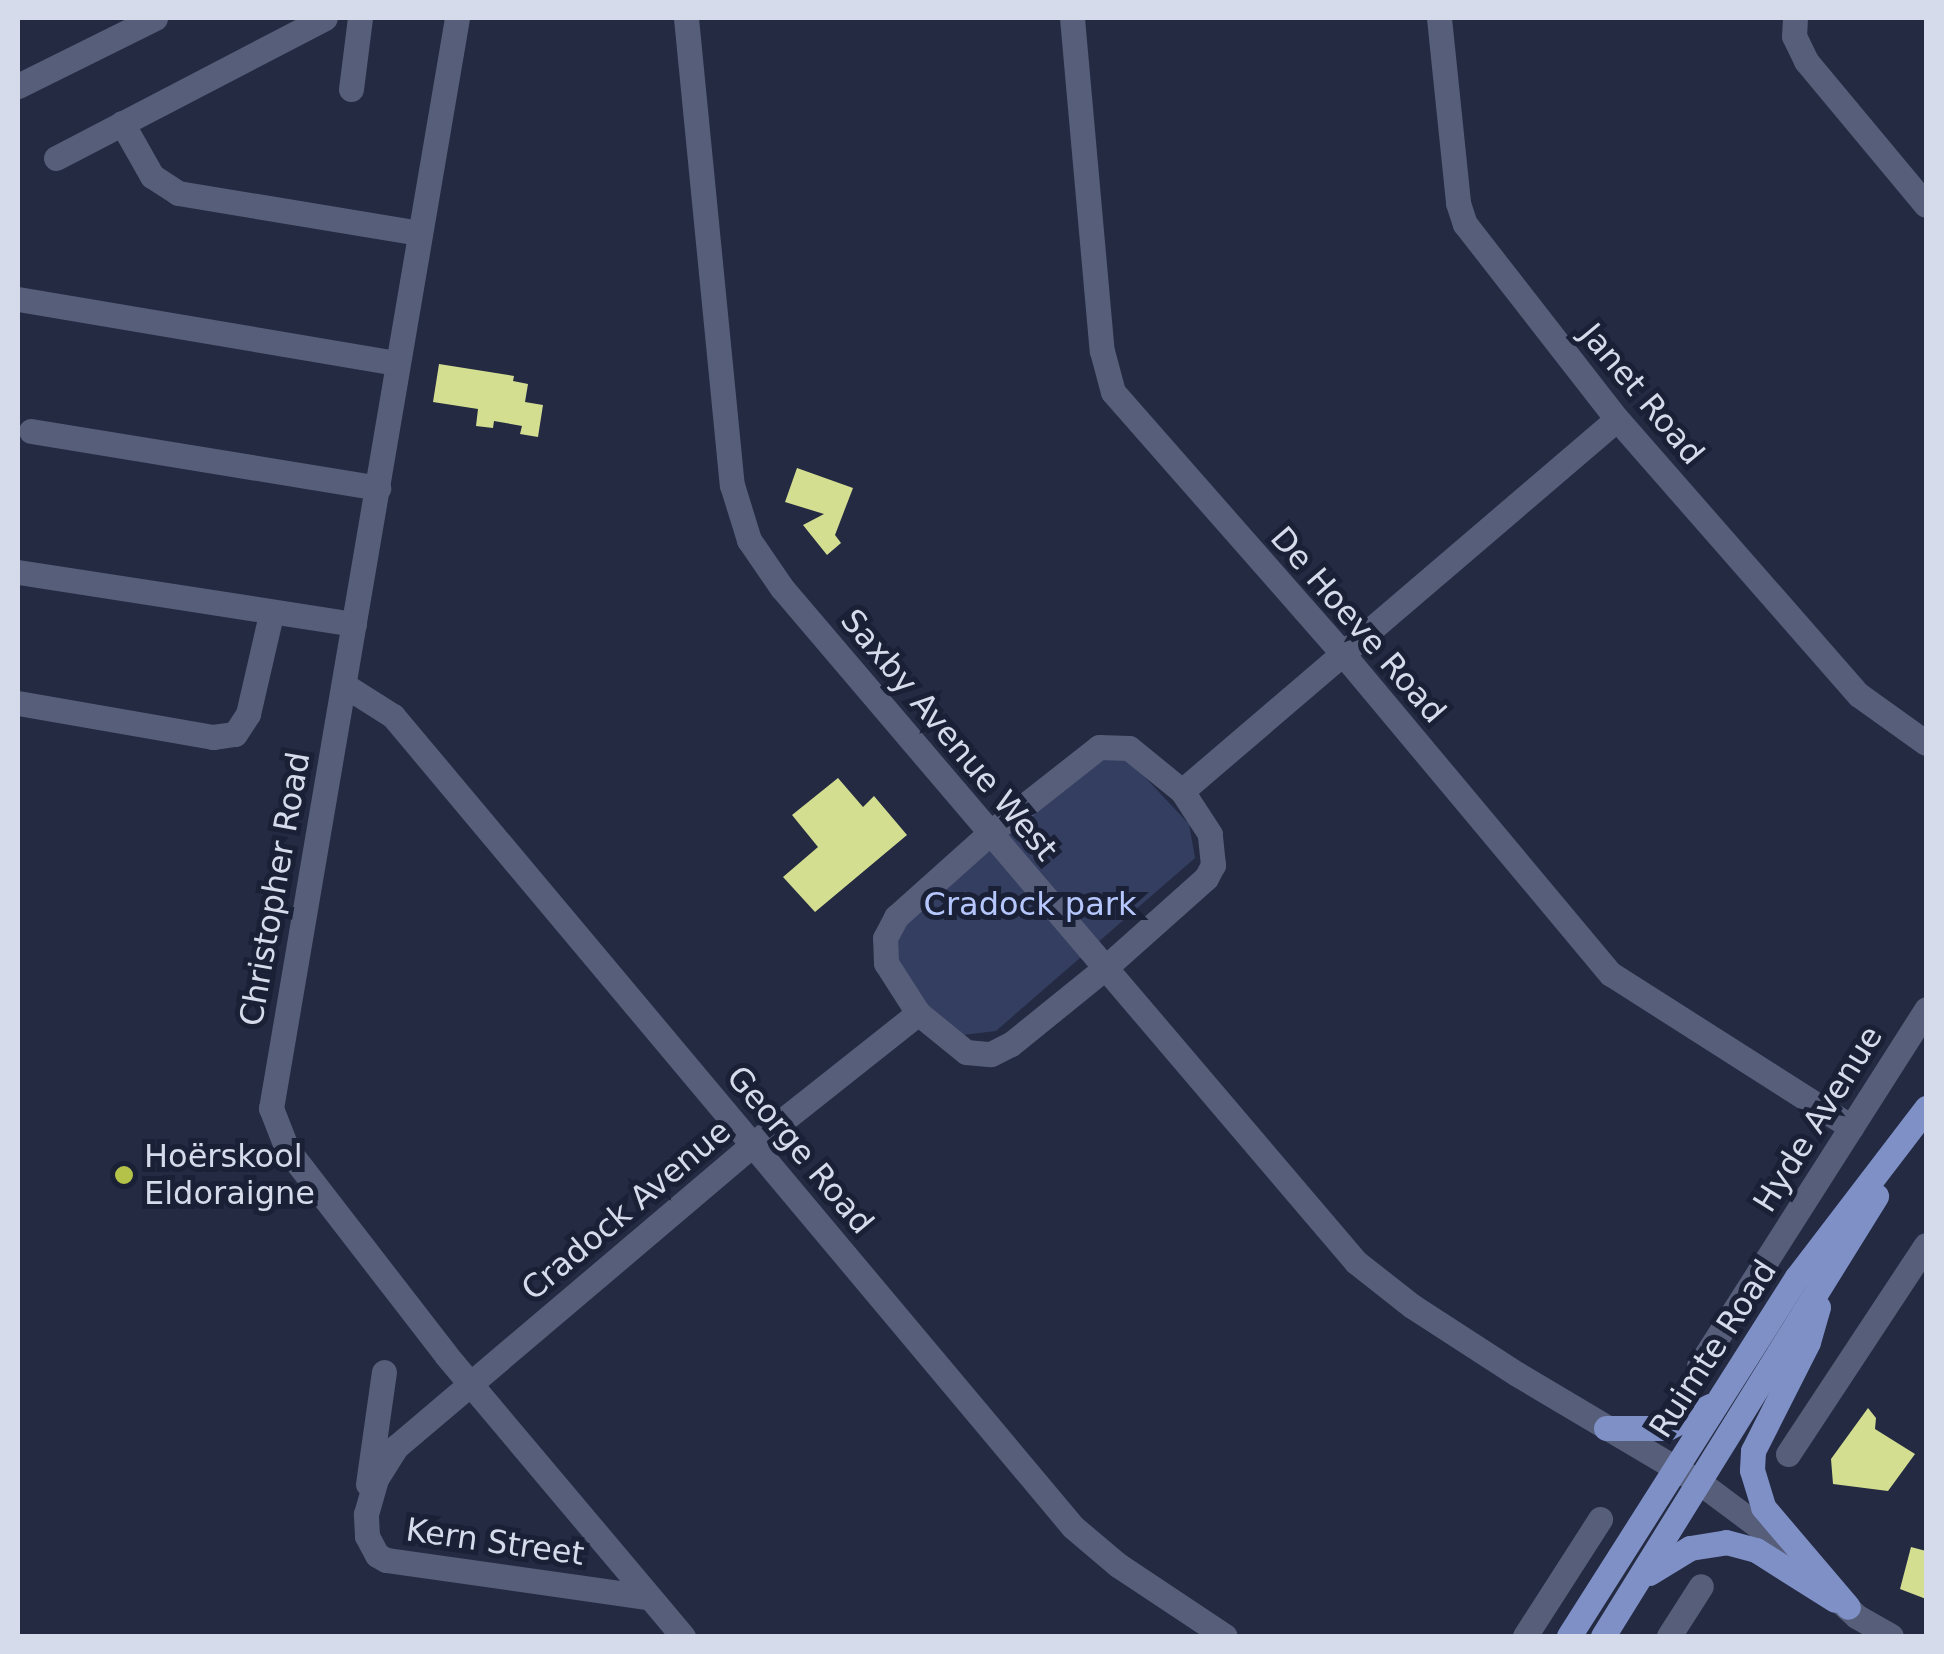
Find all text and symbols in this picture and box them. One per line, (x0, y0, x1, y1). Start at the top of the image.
street label: Janet Road (1572, 316, 1712, 472)
street label: De Hoeve Road (1263, 519, 1453, 731)
street label: Saxby Avenue West (833, 602, 1065, 868)
street label: Christopher Road (232, 749, 318, 1029)
park label: Cradock park (924, 885, 1136, 923)
street label: Hyde Avenue (1746, 1019, 1890, 1219)
street label: George Road (719, 1058, 881, 1242)
street label: Cradock Avenue (514, 1112, 738, 1308)
place label: Hoërskool Eldoraigne (144, 1138, 315, 1213)
marker: Hoërskool Eldoraigne (113, 1164, 135, 1186)
street label: Ruimte Road (1641, 1253, 1785, 1445)
street label: Kern Street (404, 1511, 586, 1573)

